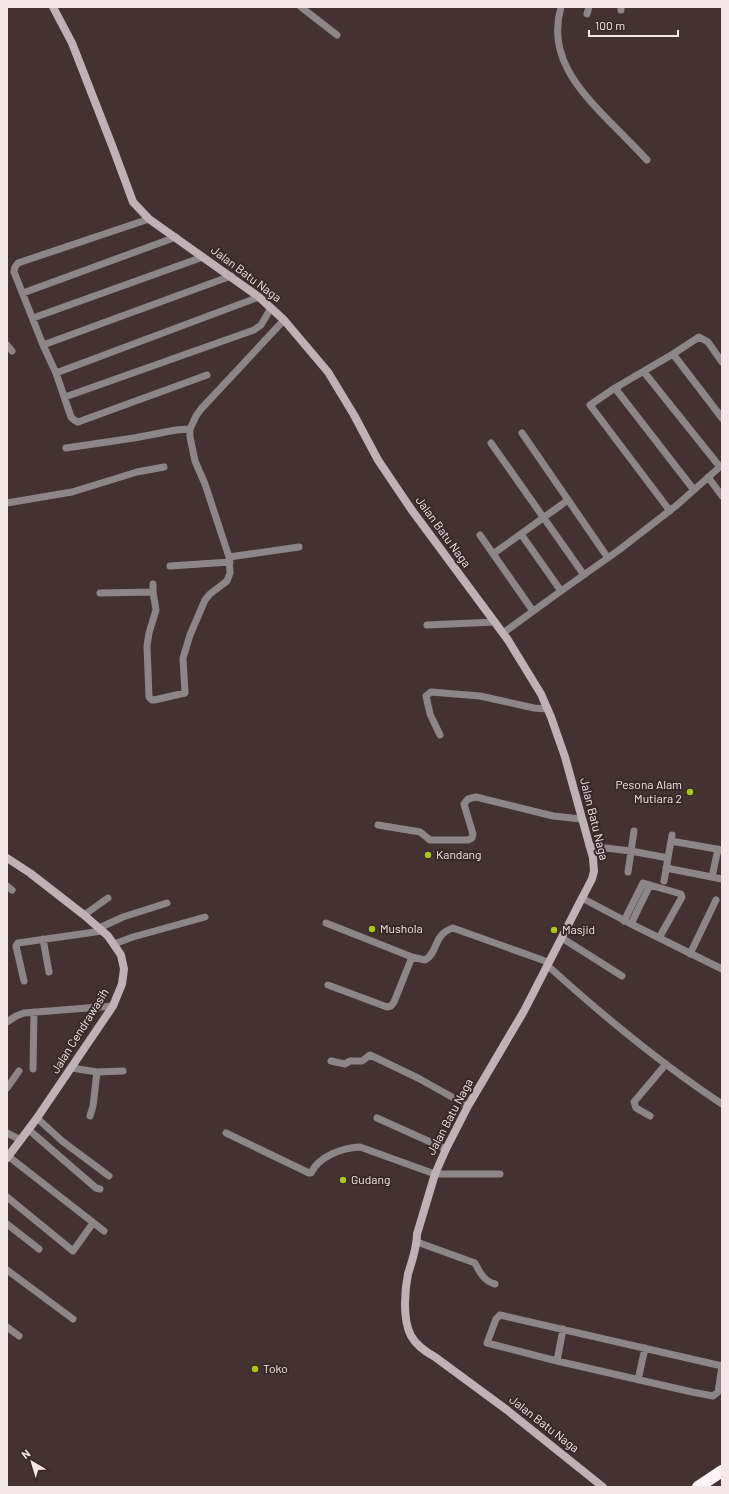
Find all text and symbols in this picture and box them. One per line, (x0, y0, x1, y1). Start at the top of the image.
scale bar (589, 12, 678, 38)
text: 100 m (595, 18, 625, 32)
street label: Jalan Batu Naga (209, 242, 285, 304)
street label: Jalan Batu Naga (413, 493, 474, 570)
street label: Jalan Batu Naga (578, 776, 612, 861)
place label: Pesona Alam Mutiara 2 (615, 777, 682, 805)
marker: Pesona Alam Mutiara 2 (685, 787, 695, 797)
place label: Kandang (436, 847, 481, 861)
marker: Kandang (423, 850, 433, 860)
place label: Mushola (380, 921, 423, 935)
place label: Masjid (562, 922, 595, 936)
marker: Mushola (367, 924, 377, 934)
marker: Masjid (549, 925, 559, 935)
street label: Jalan Cendrawasih (47, 985, 111, 1076)
street label: Jalan Batu Naga (423, 1076, 475, 1157)
place label: Gudang (351, 1172, 390, 1186)
marker: Gudang (338, 1175, 348, 1185)
place label: Toko (263, 1361, 288, 1375)
marker: Toko (250, 1364, 260, 1374)
street label: Jalan Batu Naga (507, 1392, 582, 1455)
north arrow (12, 1442, 52, 1482)
text: N (19, 1446, 32, 1461)

